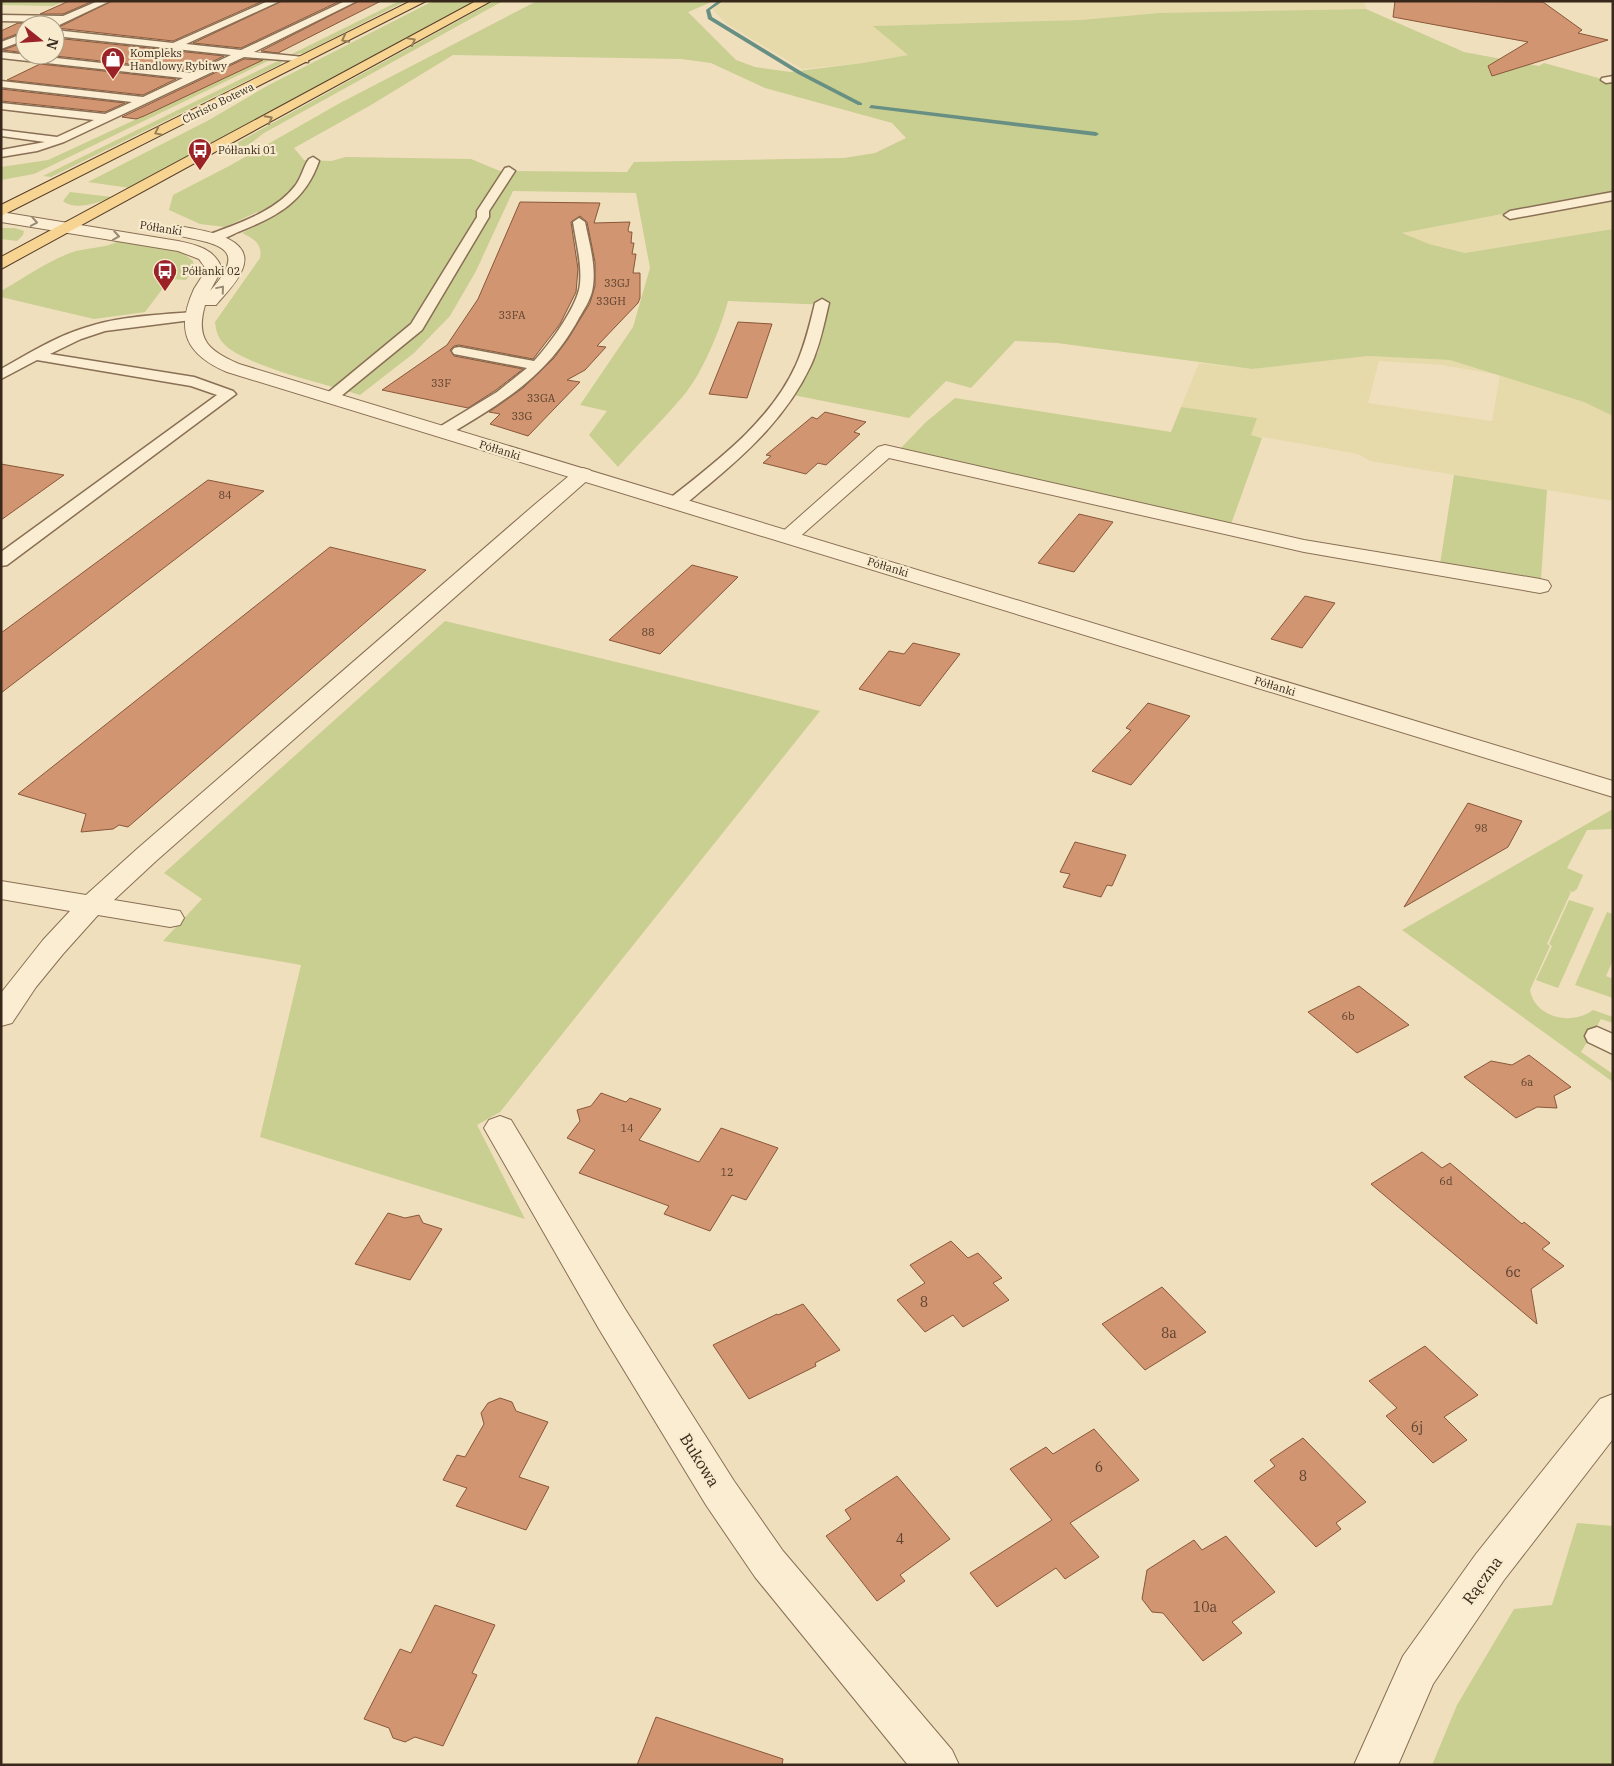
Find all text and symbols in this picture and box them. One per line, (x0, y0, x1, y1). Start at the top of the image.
north arrow (15, 15, 65, 65)
one-way arrow (341, 33, 350, 43)
text: N (42, 36, 63, 52)
one-way arrow (407, 38, 416, 48)
shop icon: Kompleks Handlowy Rybitwy (100, 46, 126, 80)
place label: Kompleks Handlowy Rybitwy (130, 46, 227, 73)
street label: Christo Botewa (180, 80, 256, 126)
one-way arrow (264, 115, 273, 125)
one-way arrow (154, 126, 163, 136)
bus stop icon: Półłanki 01 (187, 137, 213, 171)
place label: Półłanki 01 (218, 143, 276, 157)
one-way arrow (30, 217, 39, 227)
street label: Półłanki (139, 218, 184, 238)
one-way arrow (111, 230, 120, 240)
bus stop icon: Półłanki 02 (152, 258, 178, 292)
place label: Półłanki 02 (182, 264, 240, 278)
house number: 33GJ (604, 276, 630, 290)
one-way arrow (215, 286, 224, 295)
house number: 33GH (596, 294, 626, 308)
house number: 33FA (498, 308, 526, 322)
house number: 33F (431, 376, 451, 390)
house number: 33GA (527, 391, 556, 405)
house number: 33G (511, 409, 533, 423)
street label: Półłanki (478, 437, 523, 463)
house number: 84 (218, 488, 232, 502)
street label: Półłanki (866, 554, 911, 580)
house number: 88 (641, 625, 655, 639)
street label: Półłanki (1253, 673, 1298, 699)
house number: 98 (1474, 821, 1488, 835)
house number: 6b (1341, 1009, 1355, 1023)
house number: 6a (1521, 1075, 1533, 1089)
house number: 14 (620, 1121, 634, 1135)
house number: 12 (720, 1165, 734, 1179)
house number: 6d (1439, 1174, 1453, 1188)
house number: 6c (1505, 1263, 1521, 1281)
house number: 8 (920, 1293, 928, 1311)
house number: 8a (1161, 1324, 1177, 1342)
house number: 6j (1411, 1418, 1423, 1436)
street label: Bukowa (676, 1429, 724, 1491)
house number: 6 (1095, 1458, 1103, 1476)
house number: 8 (1299, 1467, 1307, 1485)
house number: 4 (896, 1530, 904, 1548)
street label: Rączna (1458, 1552, 1506, 1608)
house number: 10a (1193, 1598, 1218, 1616)

